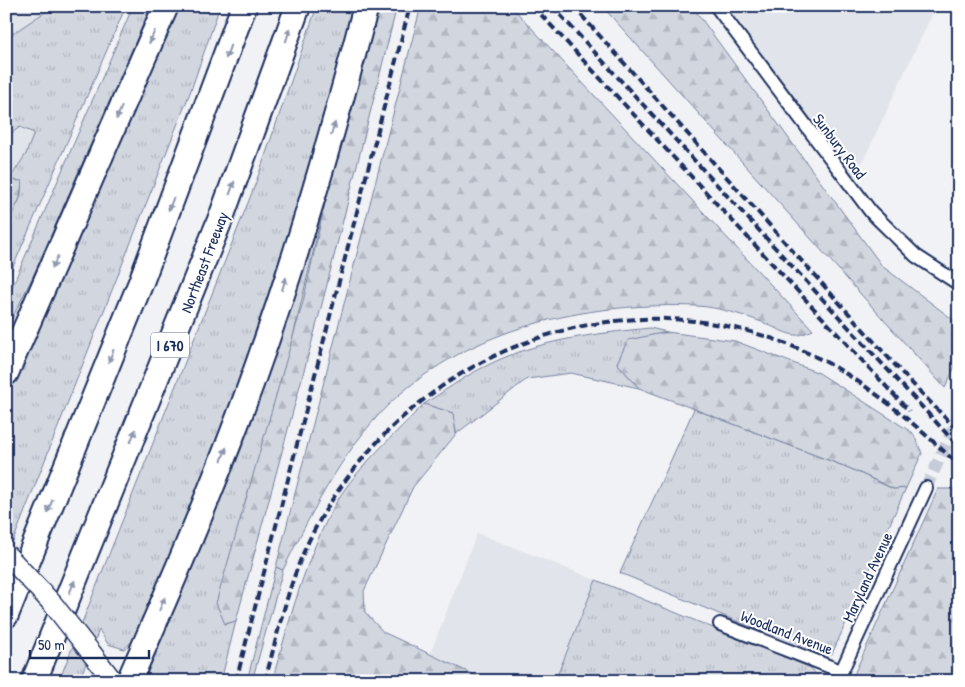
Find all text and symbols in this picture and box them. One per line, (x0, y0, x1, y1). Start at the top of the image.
one-way arrow (284, 27, 292, 42)
one-way arrow (148, 30, 156, 44)
one-way arrow (224, 45, 231, 60)
one-way arrow (115, 105, 123, 120)
street label: Sunbury Road (808, 109, 872, 183)
one-way arrow (329, 122, 337, 137)
one-way arrow (228, 180, 236, 195)
one-way arrow (167, 197, 174, 212)
street label: Northeast Freeway (175, 208, 233, 316)
one-way arrow (50, 255, 58, 269)
one-way arrow (281, 277, 289, 292)
road number: I 670 (151, 332, 189, 358)
one-way arrow (107, 349, 115, 363)
one-way arrow (130, 429, 138, 443)
one-way arrow (220, 446, 228, 461)
one-way arrow (46, 499, 54, 514)
street label: Maryland Avenue (837, 528, 898, 626)
one-way arrow (69, 580, 77, 594)
one-way arrow (158, 597, 166, 611)
street label: Woodland Avenue (738, 604, 837, 660)
scale bar (30, 627, 149, 659)
text: 50 m (38, 634, 65, 655)

